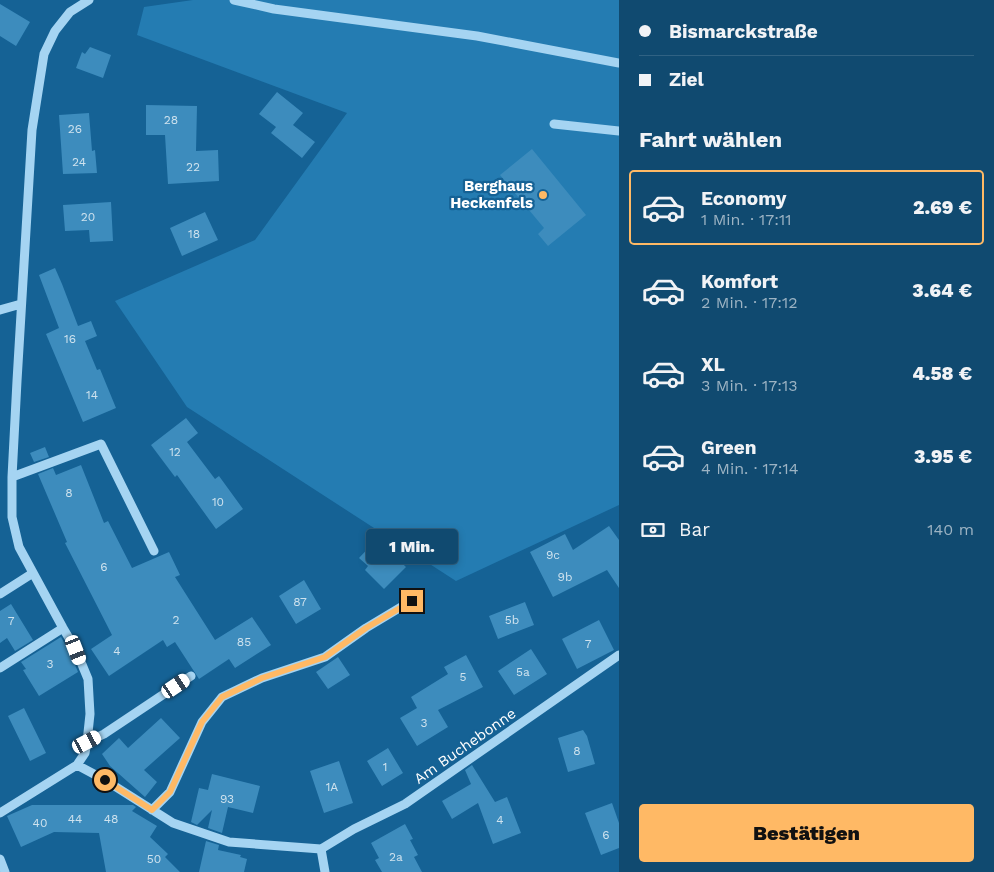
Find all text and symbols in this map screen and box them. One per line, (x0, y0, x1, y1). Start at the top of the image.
text: Bismarckstraße (669, 20, 818, 43)
text: Ziel (669, 68, 704, 91)
house number: 28 (164, 113, 178, 127)
house number: 26 (68, 122, 82, 136)
text: Fahrt wählen (639, 127, 782, 152)
house number: 24 (72, 155, 86, 169)
house number: 22 (186, 160, 200, 174)
place label: Berghaus Heckenfels (450, 177, 533, 212)
icon: car (641, 185, 686, 230)
text: Economy (701, 187, 786, 210)
marker: Berghaus Heckenfels (537, 189, 549, 201)
text: 2.69 € (913, 196, 972, 219)
house number: 20 (81, 210, 95, 224)
text: 1 Min. · 17:11 (701, 210, 791, 229)
house number: 18 (188, 227, 200, 241)
icon: car (641, 268, 686, 313)
text: Komfort (701, 270, 778, 293)
text: 3.64 € (912, 279, 972, 302)
text: 2 Min. · 17:12 (701, 293, 798, 312)
house number: 16 (64, 332, 76, 346)
icon: car (641, 351, 686, 396)
text: XL (701, 353, 725, 376)
text: 4.58 € (912, 362, 972, 385)
text: 3 Min. · 17:13 (701, 376, 798, 395)
house number: 14 (86, 388, 98, 402)
icon: car (641, 434, 686, 479)
text: Green (701, 436, 757, 459)
house number: 12 (169, 445, 181, 459)
text: 3.95 € (914, 445, 972, 468)
text: 4 Min. · 17:14 (701, 459, 799, 478)
house number: 8 (65, 486, 73, 500)
house number: 10 (212, 495, 224, 509)
icon: cash (639, 516, 667, 544)
text: Bar (679, 518, 710, 541)
text: 140 m (927, 520, 974, 539)
callout: 1 Min. (366, 528, 458, 564)
text: 1 Min. (389, 537, 435, 556)
house number: 9c (546, 548, 560, 562)
house number: 6 (100, 560, 108, 574)
house number: 9b (558, 570, 572, 584)
route end (401, 590, 423, 612)
house number: 87 (293, 595, 307, 609)
house number: 2 (173, 613, 180, 627)
house number: 5b (505, 613, 519, 627)
house number: 7 (8, 614, 15, 628)
car (63, 633, 88, 667)
house number: 85 (237, 635, 251, 649)
house number: 7 (585, 637, 592, 651)
house number: 4 (113, 644, 121, 658)
house number: 3 (47, 657, 54, 671)
house number: 5a (516, 665, 530, 679)
house number: 5 (460, 670, 467, 684)
car (159, 671, 192, 701)
street label: Am Buchebonne (411, 704, 519, 788)
house number: 3 (421, 716, 428, 730)
car (70, 729, 103, 755)
house number: 8 (573, 744, 581, 758)
house number: 1 (383, 760, 387, 774)
route start (94, 769, 116, 791)
house number: 1A (326, 780, 338, 794)
house number: 93 (220, 792, 234, 806)
button: Bestätigen (639, 804, 974, 862)
house number: 44 (68, 812, 82, 826)
house number: 48 (104, 812, 118, 826)
house number: 4 (496, 813, 504, 827)
house number: 40 (33, 816, 47, 830)
house number: 6 (602, 828, 610, 842)
house number: 2a (389, 850, 403, 864)
house number: 50 (147, 852, 161, 866)

